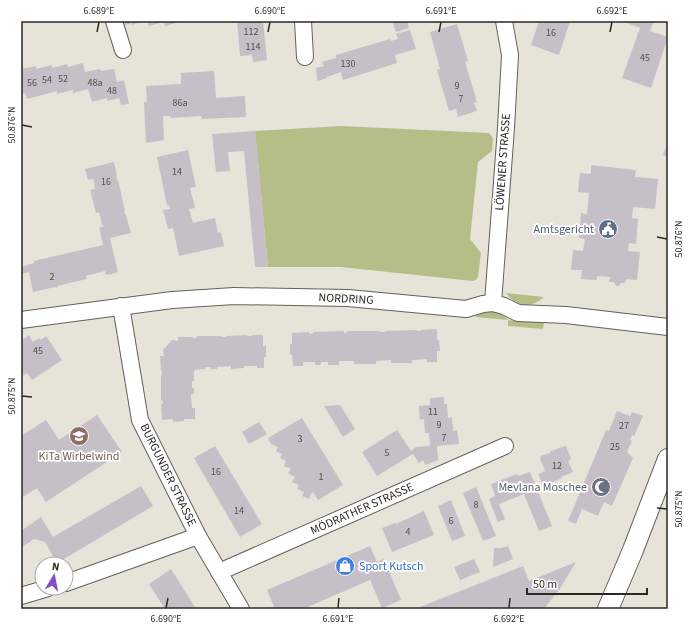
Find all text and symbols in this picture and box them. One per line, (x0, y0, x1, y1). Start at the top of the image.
text: 6.689°E (84, 4, 114, 18)
text: 6.690°E (255, 4, 285, 18)
text: 6.691°E (426, 4, 456, 18)
text: 6.692°E (597, 4, 627, 18)
house number: 112 (244, 25, 258, 39)
house number: 16 (546, 26, 556, 40)
house number: 114 (246, 40, 260, 54)
house number: 45 (640, 51, 650, 65)
house number: 130 (341, 57, 355, 71)
house number: 52 (58, 72, 68, 86)
house number: 54 (42, 73, 52, 87)
house number: 56 (27, 76, 37, 90)
house number: 48a (88, 76, 102, 90)
house number: 9 (455, 79, 460, 93)
house number: 48 (107, 84, 117, 98)
house number: 7 (459, 92, 464, 106)
house number: 86a (173, 96, 187, 110)
text: 50.876°N (5, 106, 19, 144)
street label: LÖWENER STRASSE (491, 113, 515, 211)
house number: 14 (172, 165, 182, 179)
house number: 16 (101, 175, 111, 189)
public building icon: Amtsgericht (597, 218, 619, 240)
text: 50.876°N (672, 220, 686, 258)
place label: Amtsgericht (534, 221, 594, 238)
house number: 2 (50, 270, 55, 284)
street label: NORDRING (318, 289, 374, 309)
house number: 45 (33, 344, 43, 358)
text: 50.875°N (5, 377, 19, 415)
house number: 11 (428, 405, 438, 419)
house number: 9 (437, 418, 442, 432)
house number: 27 (619, 419, 629, 433)
street label: BURGUNDER STRASSE (136, 421, 200, 529)
school or university icon: KiTa Wirbelwind (68, 425, 90, 447)
house number: 7 (442, 431, 447, 445)
house number: 3 (298, 432, 303, 446)
house number: 25 (610, 440, 620, 454)
house number: 5 (385, 446, 390, 460)
place label: KiTa Wirbelwind (39, 448, 119, 465)
house number: 12 (552, 459, 562, 473)
house number: 16 (211, 465, 221, 479)
house number: 1 (319, 470, 324, 484)
mosque icon: Mevlana Moschee (590, 476, 612, 498)
street label: MÖDRATHER STRASSE (308, 479, 416, 539)
place label: Mevlana Moschee (498, 479, 587, 496)
text: 50.875°N (672, 490, 686, 528)
house number: 8 (474, 498, 479, 512)
house number: 14 (234, 504, 244, 518)
house number: 6 (449, 514, 454, 528)
house number: 4 (406, 525, 411, 539)
shop icon: Sport Kutsch (334, 555, 356, 577)
north arrow (34, 556, 74, 596)
place label: Sport Kutsch (359, 558, 423, 575)
text: N (51, 559, 61, 575)
scale bar (527, 570, 647, 596)
text: 50 m (533, 576, 557, 593)
text: 6.690°E (151, 612, 181, 626)
text: 6.691°E (323, 612, 353, 626)
text: 6.692°E (494, 612, 524, 626)

